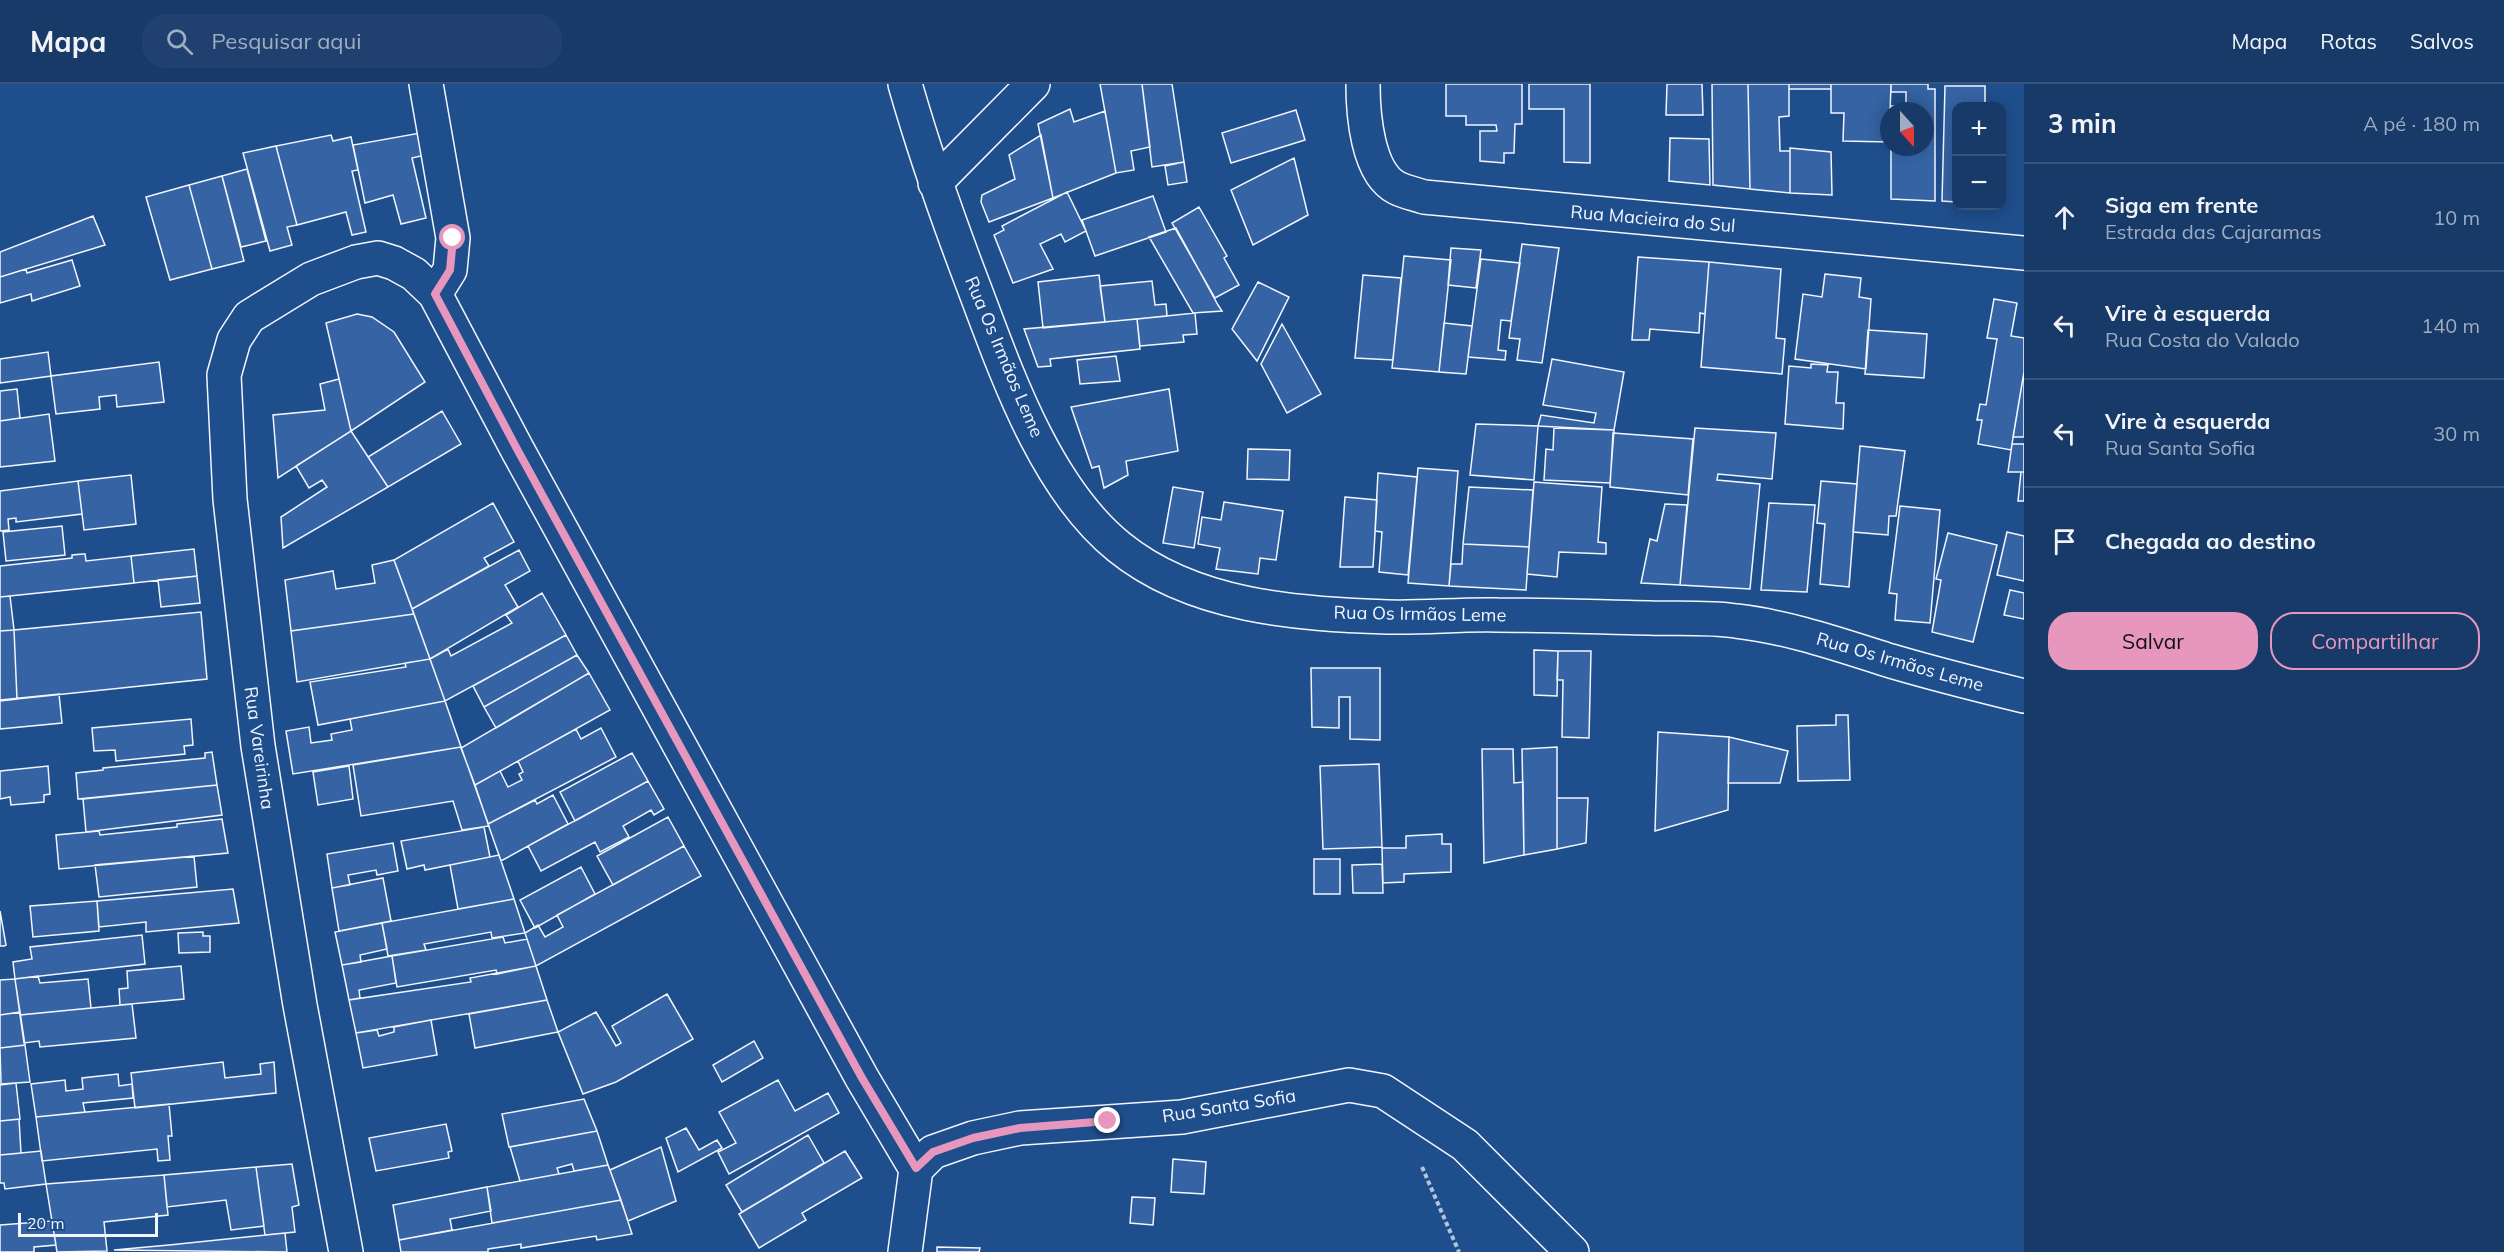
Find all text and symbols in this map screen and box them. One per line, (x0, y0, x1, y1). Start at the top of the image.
search box (142, 14, 562, 68)
text: Mapa (30, 24, 106, 59)
icon: search (163, 25, 196, 58)
text: Pesquisar aqui (211, 27, 361, 55)
text: Mapa (2232, 28, 2287, 54)
text: Rotas (2320, 28, 2377, 54)
text: Salvos (2410, 28, 2474, 54)
north arrow (1880, 102, 1934, 156)
map controls (1952, 102, 2006, 210)
button: + (1952, 102, 2006, 156)
text: 3 min (2048, 107, 2117, 140)
text: A pé · 180 m (2363, 111, 2480, 136)
button: − (1952, 156, 2006, 210)
text: Siga em frente (2105, 191, 2258, 219)
street label: Rua Macieira do Sul (1570, 200, 1736, 237)
icon: ahead (2048, 201, 2081, 234)
text: 10 m (2433, 205, 2480, 230)
text: Estrada das Cajaramas (2105, 219, 2322, 244)
route start (439, 224, 465, 250)
street label: Rua Os Irmãos Leme (960, 273, 1049, 441)
text: Vire à esquerda (2105, 299, 2270, 327)
icon: left (2048, 309, 2081, 342)
text: 140 m (2421, 313, 2480, 338)
text: Rua Costa do Valado (2105, 327, 2300, 352)
text: Vire à esquerda (2105, 407, 2270, 435)
icon: left (2048, 417, 2081, 450)
text: 30 m (2433, 421, 2480, 446)
text: Rua Santa Sofia (2105, 435, 2255, 460)
icon: arrive (2048, 525, 2081, 558)
text: Chegada ao destino (2105, 527, 2316, 555)
street label: Rua Os Irmãos Leme (1333, 600, 1507, 627)
button: Salvar (2048, 612, 2258, 670)
button: Compartilhar (2270, 612, 2480, 670)
street label: Rua Os Irmãos Leme (1814, 627, 1986, 696)
street label: Rua Vareirinha (239, 685, 280, 811)
street label: Rua Santa Sofia (1160, 1084, 1298, 1127)
route end (1094, 1107, 1120, 1133)
scale bar (18, 1210, 158, 1238)
text: 20 m (27, 1213, 64, 1233)

